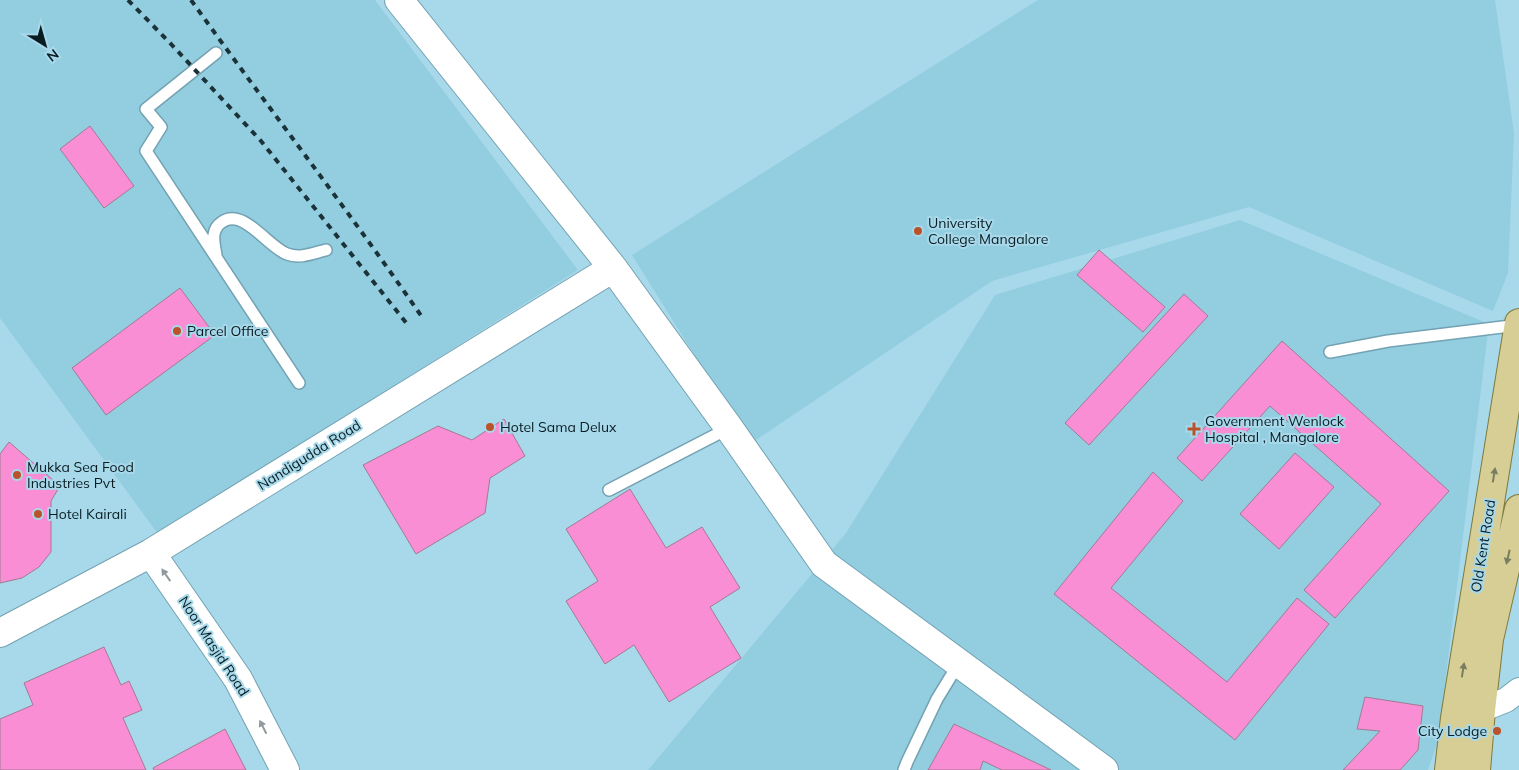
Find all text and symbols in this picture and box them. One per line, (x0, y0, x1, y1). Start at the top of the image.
north arrow (20, 20, 70, 70)
text: N (43, 45, 62, 66)
place label: University College Mangalore (928, 214, 1048, 248)
marker: University College Mangalore (912, 225, 924, 237)
place label: Parcel Office (187, 322, 268, 340)
marker: Parcel Office (171, 325, 183, 337)
place label: Government Wenlock Hospital , Mangalore (1205, 412, 1345, 446)
street label: Nandigudda Road (254, 416, 364, 494)
place label: Hotel Sama Delux (500, 418, 617, 436)
marker: Hotel Sama Delux (484, 421, 496, 433)
marker: Government Wenlock Hospital , Mangalore (1187, 422, 1201, 436)
place label: Mukka Sea Food Industries Pvt (27, 458, 134, 492)
one-way arrow (1491, 466, 1499, 482)
marker: Mukka Sea Food Industries Pvt (11, 469, 23, 481)
street label: Old Kent Road (1467, 498, 1499, 594)
place label: Hotel Kairali (48, 505, 127, 523)
marker: Hotel Kairali (32, 508, 44, 520)
one-way arrow (1504, 549, 1512, 564)
one-way arrow (162, 568, 171, 582)
street label: Noor Masjid Road (175, 593, 253, 699)
one-way arrow (1459, 661, 1467, 677)
one-way arrow (259, 720, 267, 734)
place label: City Lodge (1418, 722, 1487, 740)
marker: City Lodge (1491, 725, 1503, 737)

